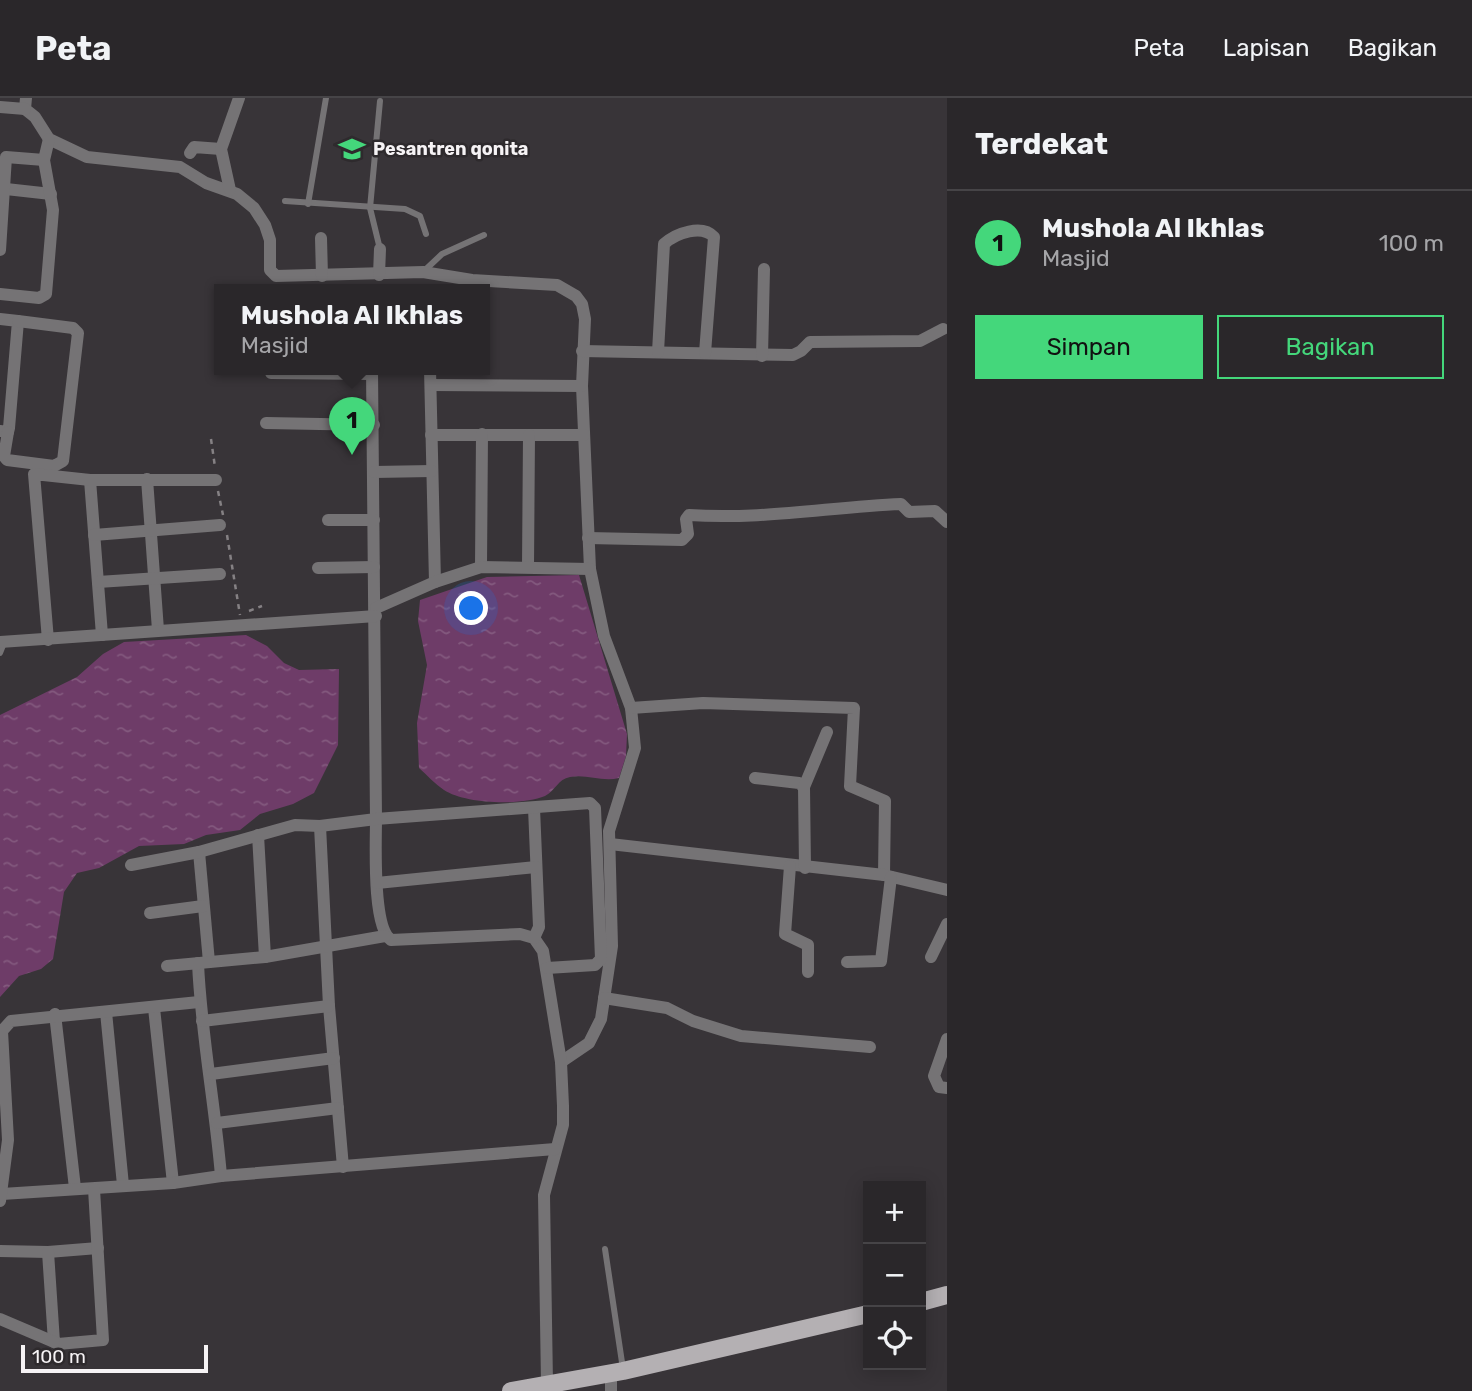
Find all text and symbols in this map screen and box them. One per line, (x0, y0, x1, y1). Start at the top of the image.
text: Peta (35, 29, 112, 68)
text: Peta (1133, 34, 1185, 62)
text: Lapisan (1223, 34, 1310, 62)
text: Bagikan (1348, 34, 1437, 62)
text: Terdekat (975, 126, 1108, 162)
school or university icon: Pesantren qonita (337, 134, 367, 164)
place label: Pesantren qonita (373, 138, 529, 160)
text: Mushola Al Ikhlas (1042, 213, 1264, 244)
text: 1 (992, 229, 1004, 257)
text: 100 m (1379, 229, 1444, 257)
text: Masjid (1042, 244, 1110, 272)
popup (214, 284, 490, 375)
text: Mushola Al Ikhlas (241, 300, 463, 331)
button: Simpan (975, 315, 1203, 379)
button: Bagikan (1217, 315, 1444, 379)
text: Masjid (241, 331, 309, 359)
pin: 1 (329, 397, 375, 455)
your location (454, 591, 488, 625)
map controls (863, 1181, 926, 1370)
button: + (863, 1181, 926, 1244)
button: − (863, 1244, 926, 1307)
button: locate (863, 1307, 926, 1370)
scale bar (21, 1342, 208, 1374)
text: 100 m (32, 1345, 86, 1368)

